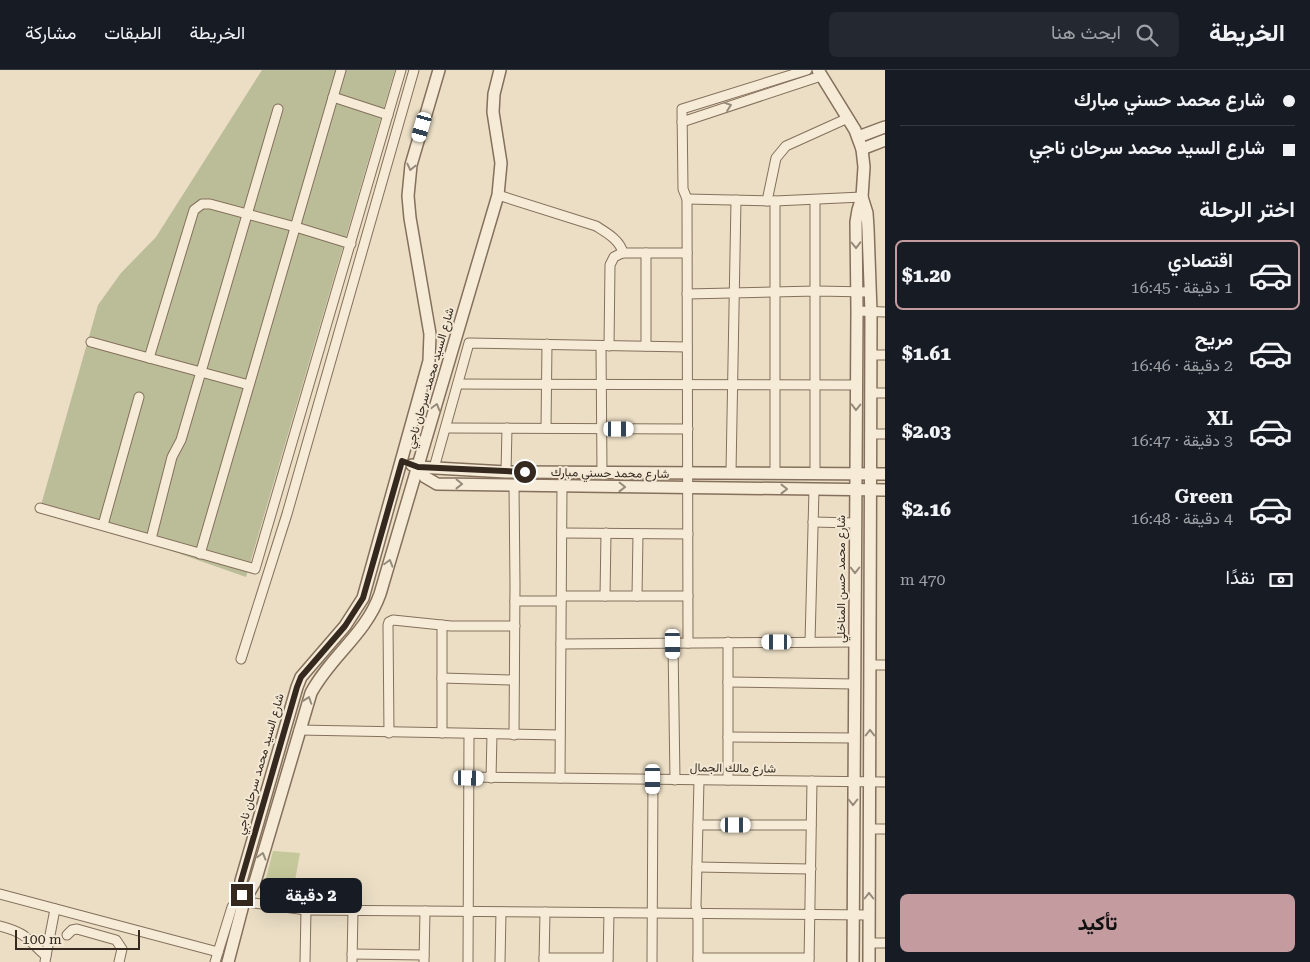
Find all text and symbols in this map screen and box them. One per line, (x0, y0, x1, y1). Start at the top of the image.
search box (829, 12, 1179, 57)
text: الخريطة (1209, 19, 1285, 47)
text: ابحث هنا (1051, 21, 1121, 44)
icon: search (1133, 21, 1161, 49)
text: مشاركة (25, 22, 76, 43)
text: الطبقات (104, 22, 161, 43)
text: الخريطة (189, 22, 245, 43)
text: شارع محمد حسني مبارك (1074, 88, 1265, 111)
one-way arrow (724, 102, 732, 112)
car (410, 111, 433, 143)
text: شارع السيد محمد سرحان ناجي (1029, 136, 1265, 159)
one-way arrow (406, 163, 417, 172)
text: اختر الرحلة (1199, 197, 1295, 222)
one-way arrow (851, 242, 861, 249)
text: اقتصادي (1168, 249, 1233, 272)
icon: car (1248, 253, 1293, 298)
text: $1.20 (902, 264, 951, 287)
text: 1 دقيقة · 16:45 (1131, 278, 1233, 297)
street label: شارع السيد محمد سرحان ناجي (403, 306, 460, 451)
text: مريح (1195, 327, 1233, 350)
icon: car (1248, 331, 1293, 376)
text: $1.61 (902, 342, 951, 365)
text: 2 دقيقة · 16:46 (1131, 356, 1233, 375)
one-way arrow (430, 403, 440, 411)
one-way arrow (851, 404, 861, 412)
text: XL (1207, 407, 1233, 430)
icon: car (1248, 409, 1293, 454)
text: $2.03 (902, 420, 951, 443)
car (604, 422, 634, 437)
text: 3 دقيقة · 16:47 (1131, 431, 1233, 450)
route start (514, 461, 536, 483)
street label: شارع محمد حسني مبارك (551, 465, 669, 484)
one-way arrow (456, 479, 464, 490)
one-way arrow (618, 482, 626, 492)
one-way arrow (781, 484, 789, 494)
text: Green (1175, 485, 1233, 508)
icon: car (1248, 487, 1293, 532)
text: $2.16 (902, 498, 951, 521)
text: 4 دقيقة · 16:48 (1131, 509, 1233, 528)
street label: شارع محمد حسن المناخلي (834, 515, 851, 643)
one-way arrow (384, 559, 394, 567)
one-way arrow (850, 566, 860, 574)
text: نقدًا (1226, 566, 1255, 589)
icon: cash (1267, 566, 1295, 594)
text: 470 m (900, 570, 946, 589)
car (665, 629, 680, 659)
car (762, 635, 792, 650)
street label: شارع السيد محمد سرحان ناجي (233, 692, 290, 837)
one-way arrow (302, 697, 312, 705)
one-way arrow (865, 729, 875, 737)
street label: شارع مالك الجمال (690, 760, 776, 778)
car (645, 764, 660, 794)
car (453, 770, 484, 786)
one-way arrow (848, 799, 858, 807)
car (721, 818, 751, 833)
one-way arrow (257, 853, 267, 861)
callout: 2 دقيقة (260, 878, 362, 912)
route end (231, 884, 253, 906)
text: 2 دقيقة (286, 886, 336, 905)
one-way arrow (864, 892, 874, 900)
button: تأكيد (900, 894, 1295, 952)
scale bar (15, 927, 140, 950)
text: 100 m (22, 931, 62, 947)

